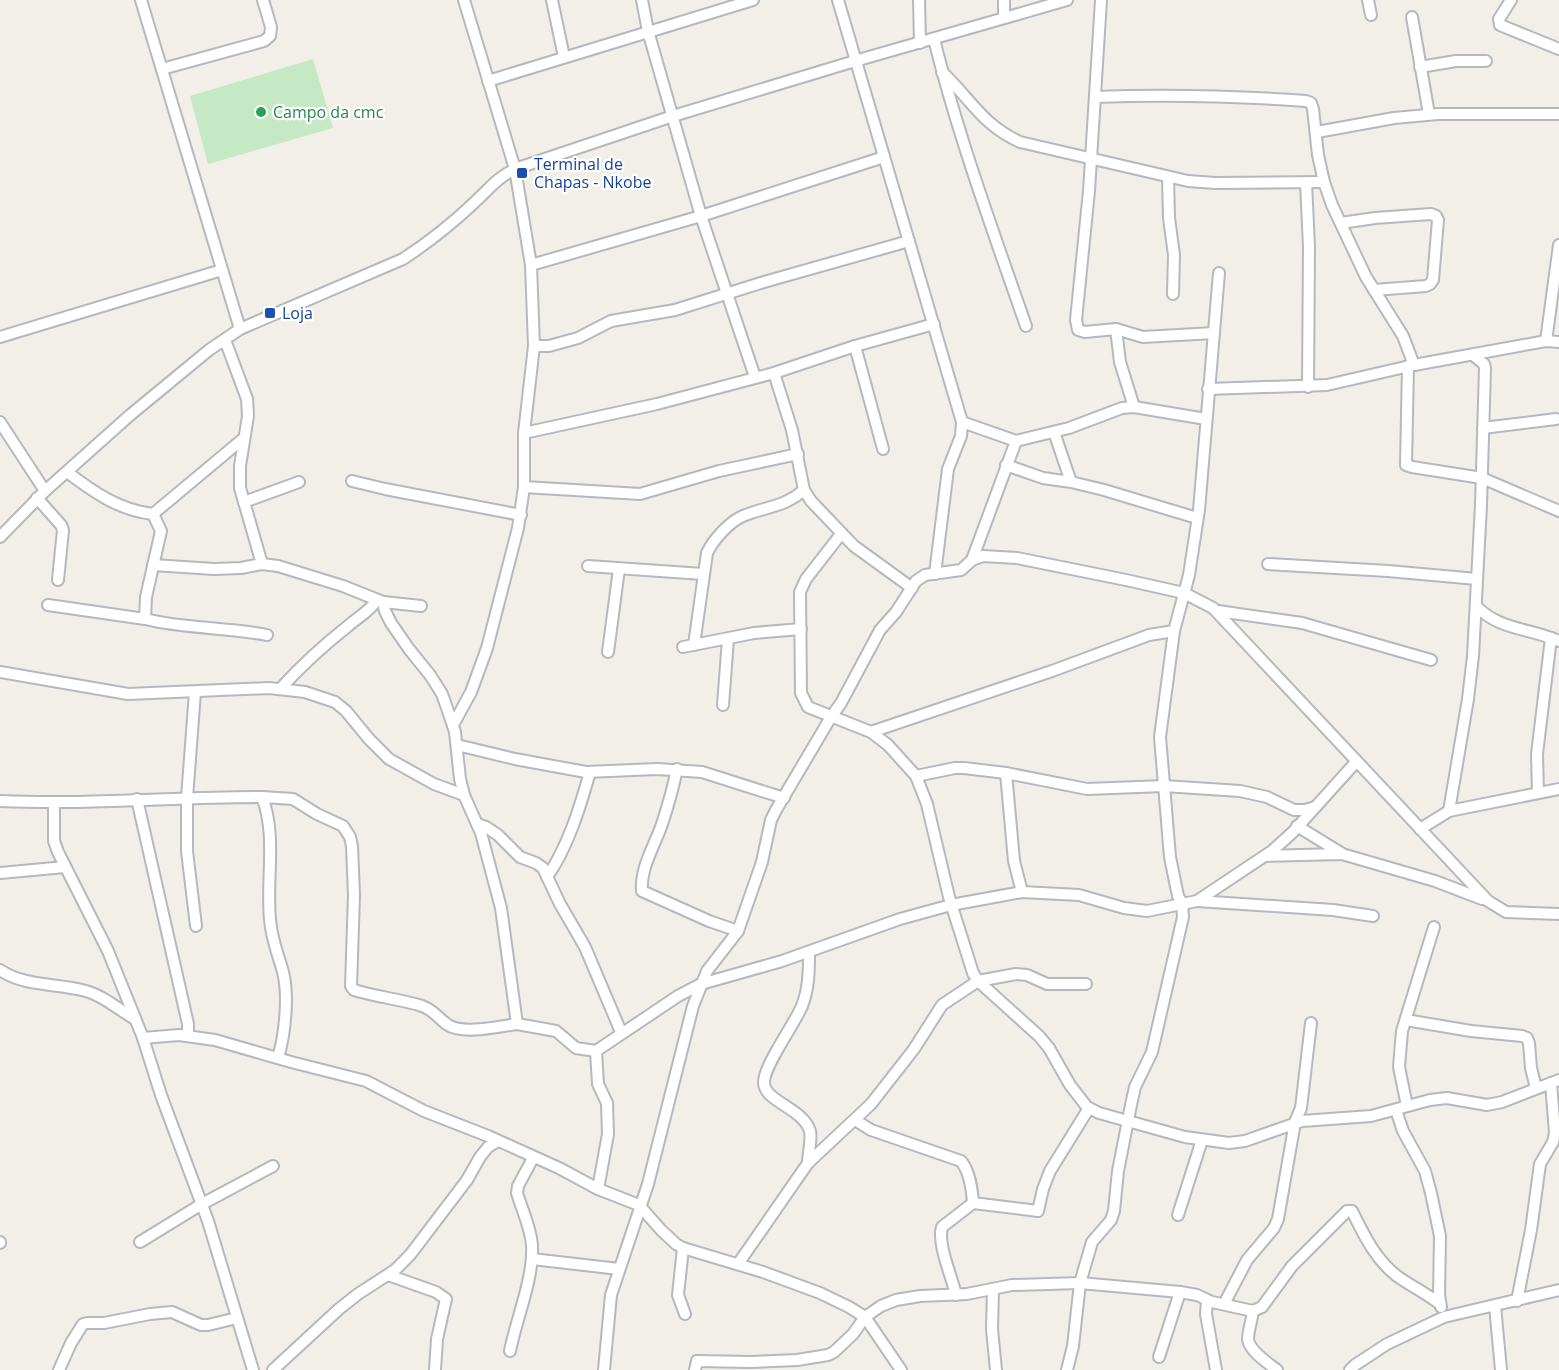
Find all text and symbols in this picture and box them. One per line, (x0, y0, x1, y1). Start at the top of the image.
place label: Campo da cmc (273, 101, 384, 123)
marker: Campo da cmc (254, 105, 268, 119)
place label: Terminal de Chapas - Nkobe (534, 153, 651, 193)
marker: Terminal de Chapas - Nkobe (515, 166, 529, 180)
place label: Loja (282, 302, 313, 324)
marker: Loja (263, 306, 277, 320)

